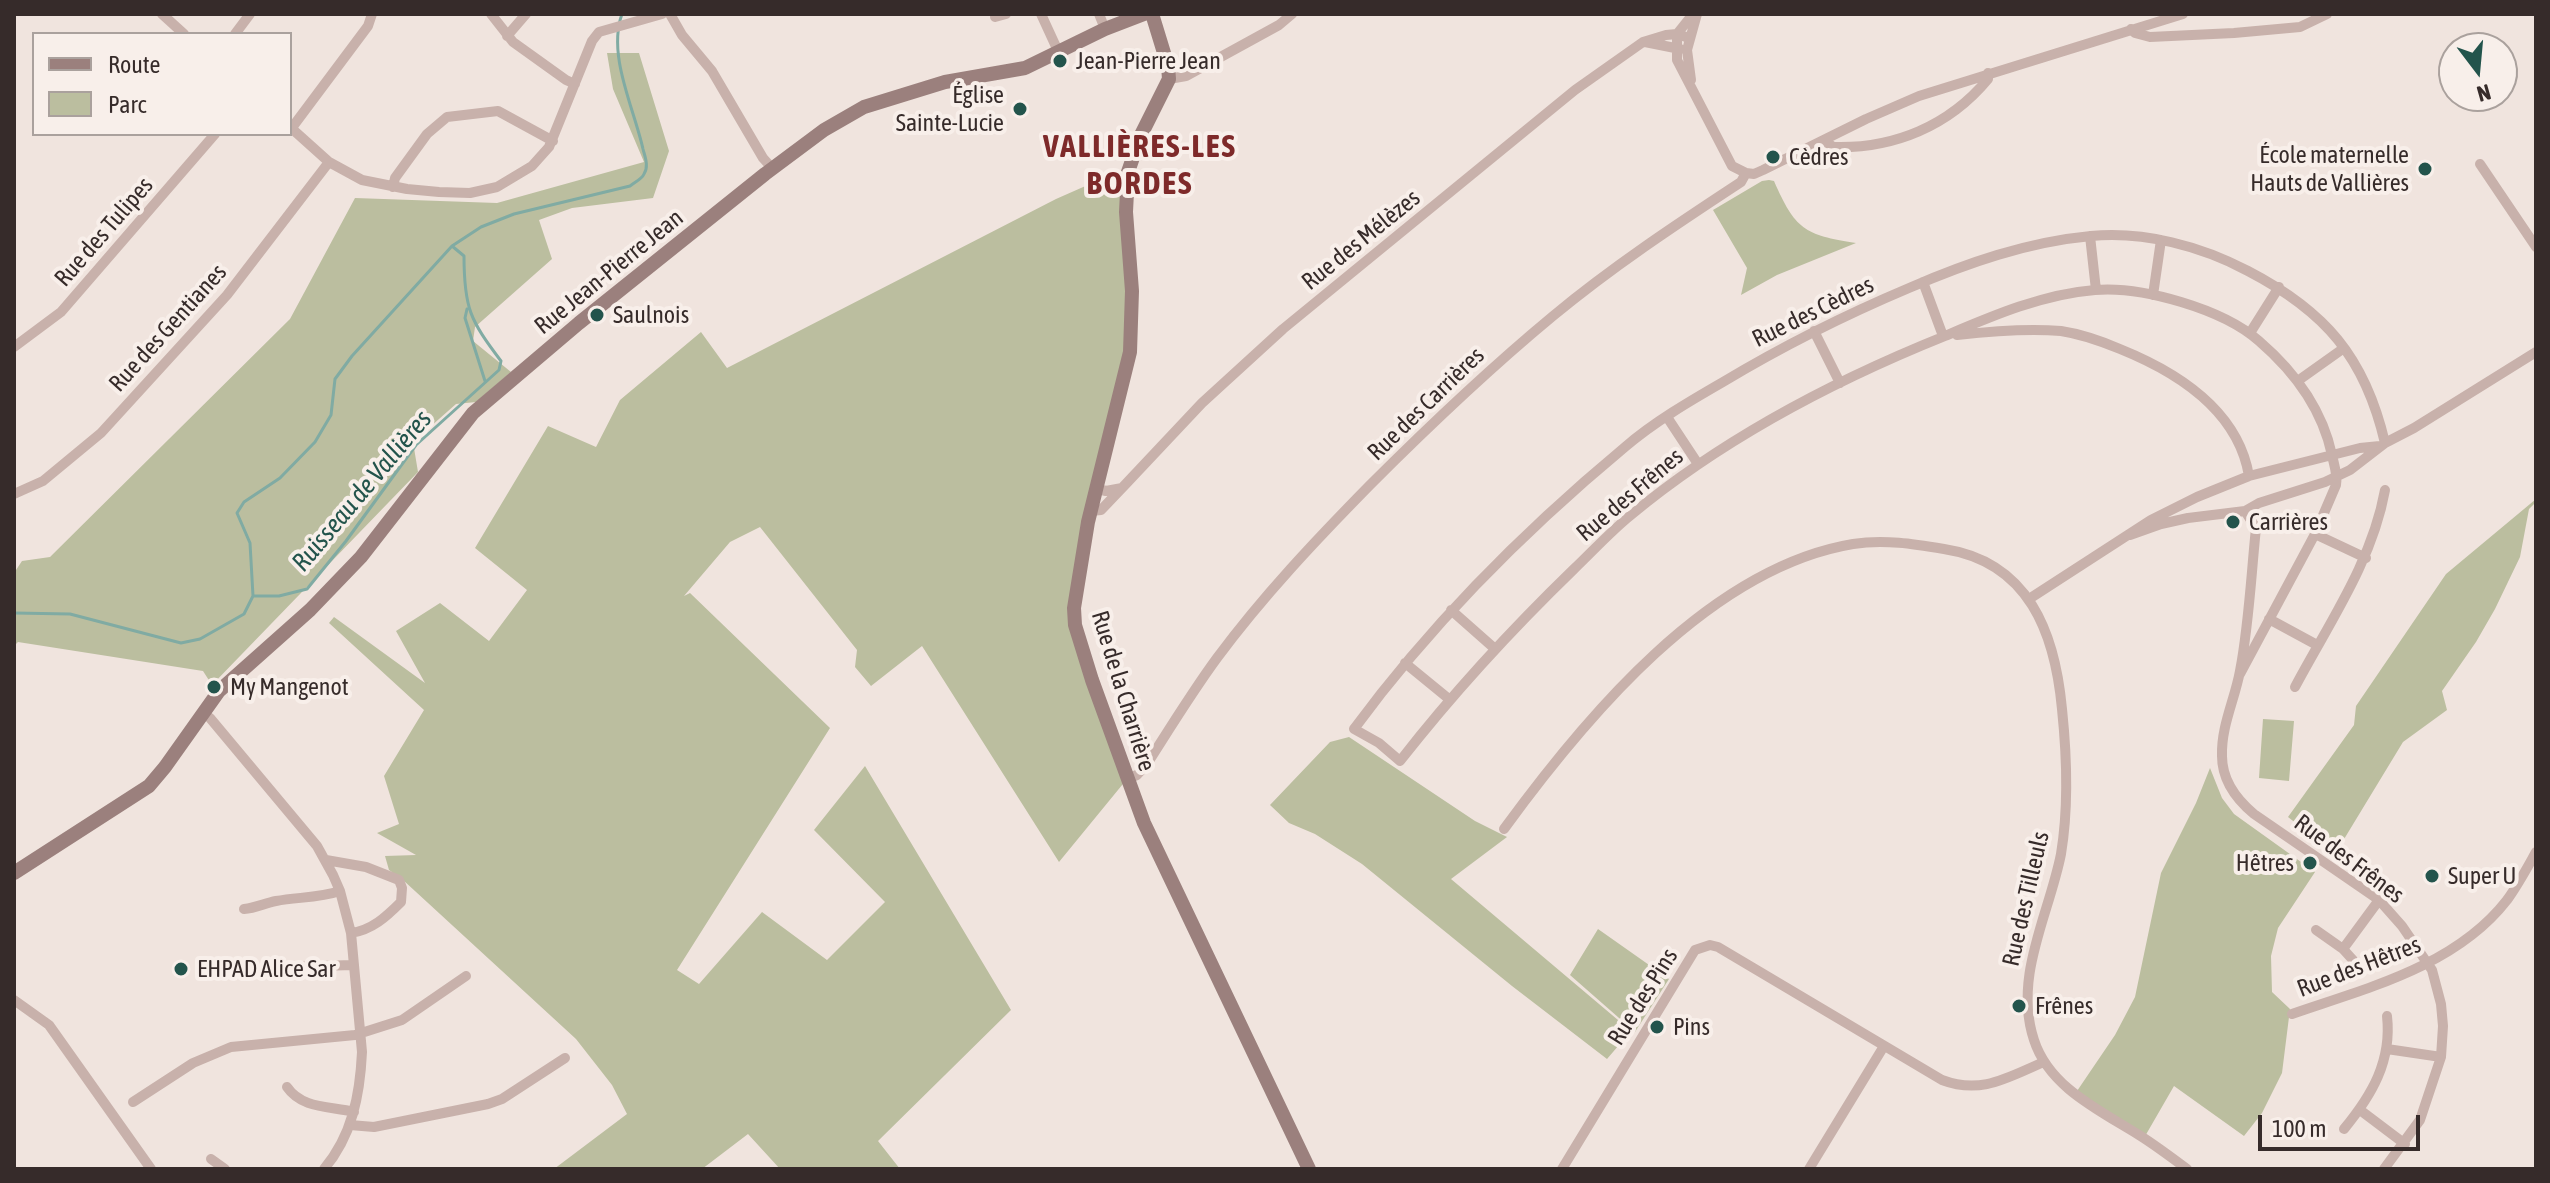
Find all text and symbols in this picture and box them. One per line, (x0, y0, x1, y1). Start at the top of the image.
legend (32, 32, 292, 136)
north arrow (2438, 32, 2518, 112)
place label: Jean-Pierre Jean (1076, 47, 1221, 75)
text: Route (108, 51, 160, 78)
marker: Jean-Pierre Jean (1051, 52, 1069, 70)
text: N (2474, 79, 2494, 107)
place label: Église Sainte-Lucie (896, 81, 1004, 137)
text: Parc (108, 91, 146, 118)
marker: Église Sainte-Lucie (1011, 100, 1029, 118)
district label: VALLIÈRES-LES BORDES (1043, 128, 1237, 203)
place label: École maternelle Hauts de Vallières (2250, 141, 2409, 197)
place label: Cèdres (1789, 143, 1848, 171)
marker: Cèdres (1764, 148, 1782, 166)
marker: École maternelle Hauts de Vallières (2416, 160, 2434, 178)
street label: Rue des Tulipes (49, 171, 159, 293)
street label: Rue des Mélèzes (1296, 184, 1426, 296)
street label: Rue Jean-Pierre Jean (529, 203, 689, 341)
street label: Rue des Gentianes (103, 258, 233, 398)
street label: Rue des Cèdres (1748, 270, 1878, 354)
place label: Saulnois (613, 301, 689, 329)
marker: Saulnois (588, 306, 606, 324)
street label: Rue des Carrières (1362, 341, 1490, 467)
water label: Ruisseau de Vallières (286, 404, 438, 578)
street label: Rue des Frênes (1571, 442, 1689, 548)
place label: Carrières (2249, 508, 2328, 536)
marker: Carrières (2224, 513, 2242, 531)
street label: Rue de la Charrière (1085, 607, 1161, 775)
place label: My Mangenot (230, 673, 349, 701)
marker: My Mangenot (205, 678, 223, 696)
street label: Rue des Frênes (2288, 808, 2410, 910)
street label: Rue des Tilleuls (1997, 829, 2055, 969)
place label: Hêtres (2236, 849, 2294, 877)
marker: Hêtres (2301, 854, 2319, 872)
place label: Super U (2448, 862, 2516, 890)
marker: Super U (2423, 867, 2441, 885)
street label: Rue des Hêtres (2293, 930, 2425, 1004)
street label: Rue des Pins (1602, 943, 1684, 1051)
place label: EHPAD Alice Sar (197, 955, 335, 983)
marker: EHPAD Alice Sar (172, 960, 190, 978)
place label: Frênes (2035, 992, 2093, 1020)
marker: Frênes (2010, 997, 2028, 1015)
place label: Pins (1673, 1013, 1710, 1041)
marker: Pins (1648, 1018, 1666, 1036)
scale bar (2262, 1099, 2424, 1149)
text: 100 m (2272, 1115, 2326, 1142)

